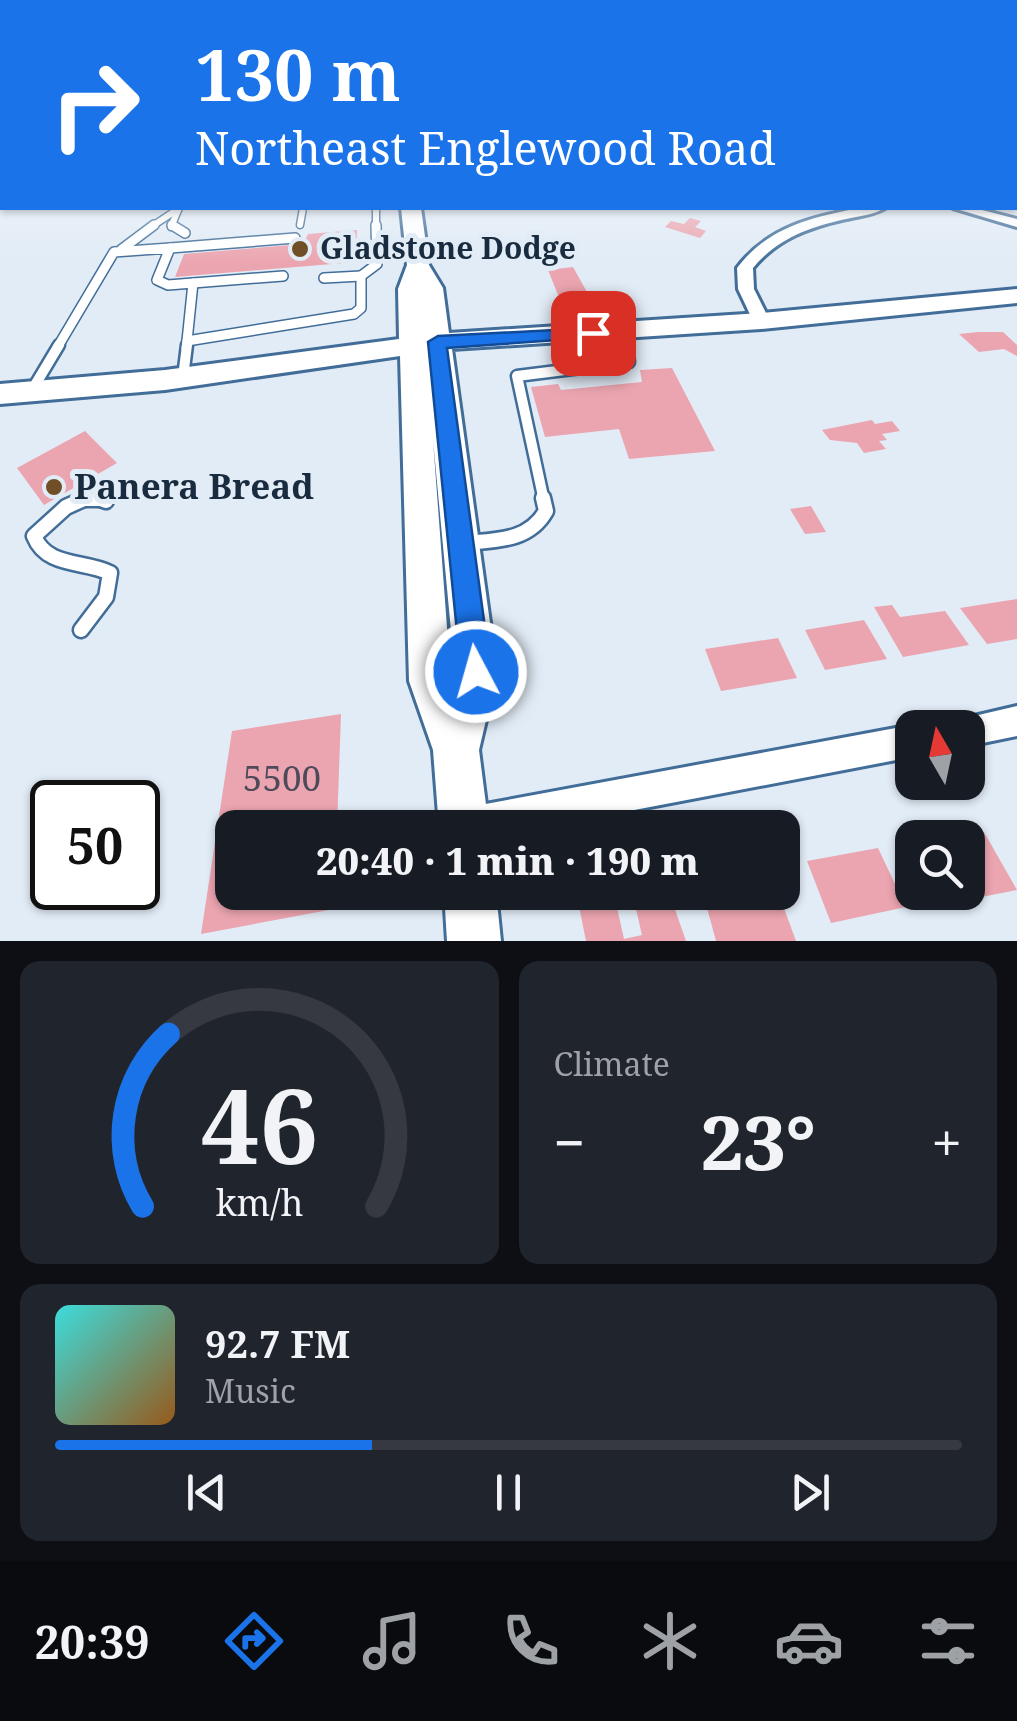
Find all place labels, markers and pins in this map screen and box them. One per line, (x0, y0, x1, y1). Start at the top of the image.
place label: Gladstone Dodge (320, 227, 576, 268)
marker: Gladstone Dodge (289, 238, 311, 260)
pin (551, 291, 636, 376)
place label: Panera Bread (74, 462, 314, 509)
marker: Panera Bread (43, 476, 65, 498)

